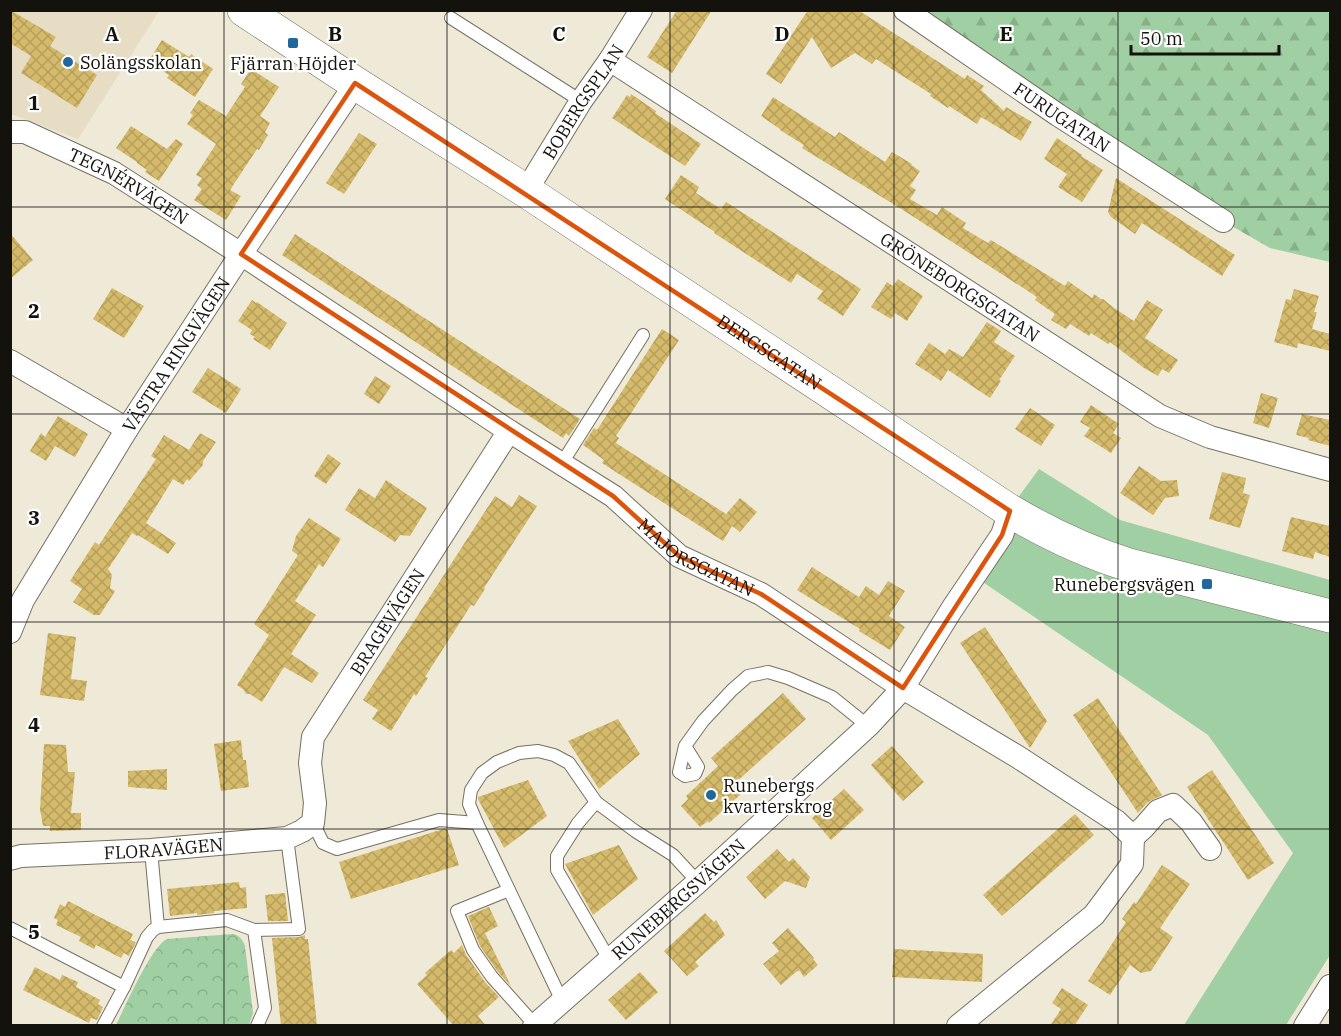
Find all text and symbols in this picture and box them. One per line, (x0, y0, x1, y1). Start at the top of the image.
scale bar (1131, 18, 1280, 56)
text: A (105, 20, 119, 47)
text: B (328, 20, 342, 47)
text: C (552, 20, 566, 47)
text: D (774, 20, 790, 47)
text: E (999, 20, 1013, 47)
text: 50 m (1140, 27, 1183, 50)
marker: Fjärran Höjder (286, 36, 300, 50)
street label: BOBERGSPLAN (537, 40, 629, 163)
place label: Solängsskolan (80, 51, 202, 74)
place label: Fjärran Höjder (230, 52, 356, 75)
marker: Solängsskolan (61, 55, 75, 69)
street label: FURUGATAN (1009, 77, 1115, 157)
text: 1 (28, 89, 40, 116)
street label: TEGNÉRVÄGEN (65, 142, 193, 229)
street label: GRÖNEBORGSGATAN (876, 227, 1044, 347)
street label: VÄSTRA RINGVÄGEN (117, 272, 235, 436)
text: 2 (28, 297, 40, 324)
street label: BERGSGATAN (713, 309, 826, 395)
text: 3 (28, 504, 40, 531)
street label: MAJORSGATAN (633, 513, 758, 601)
street label: BRAGEVÄGEN (344, 564, 430, 679)
place label: Runebergsvägen (1054, 573, 1195, 596)
marker: Runebergsvägen (1200, 577, 1214, 591)
text: 4 (28, 711, 40, 738)
place label: Runebergs kvarterskrog (723, 774, 832, 818)
marker: Runebergs kvarterskrog (704, 788, 718, 802)
street label: FLORAVÄGEN (103, 832, 224, 864)
street label: RUNEBERGSVÄGEN (606, 833, 750, 964)
text: 5 (28, 918, 40, 945)

